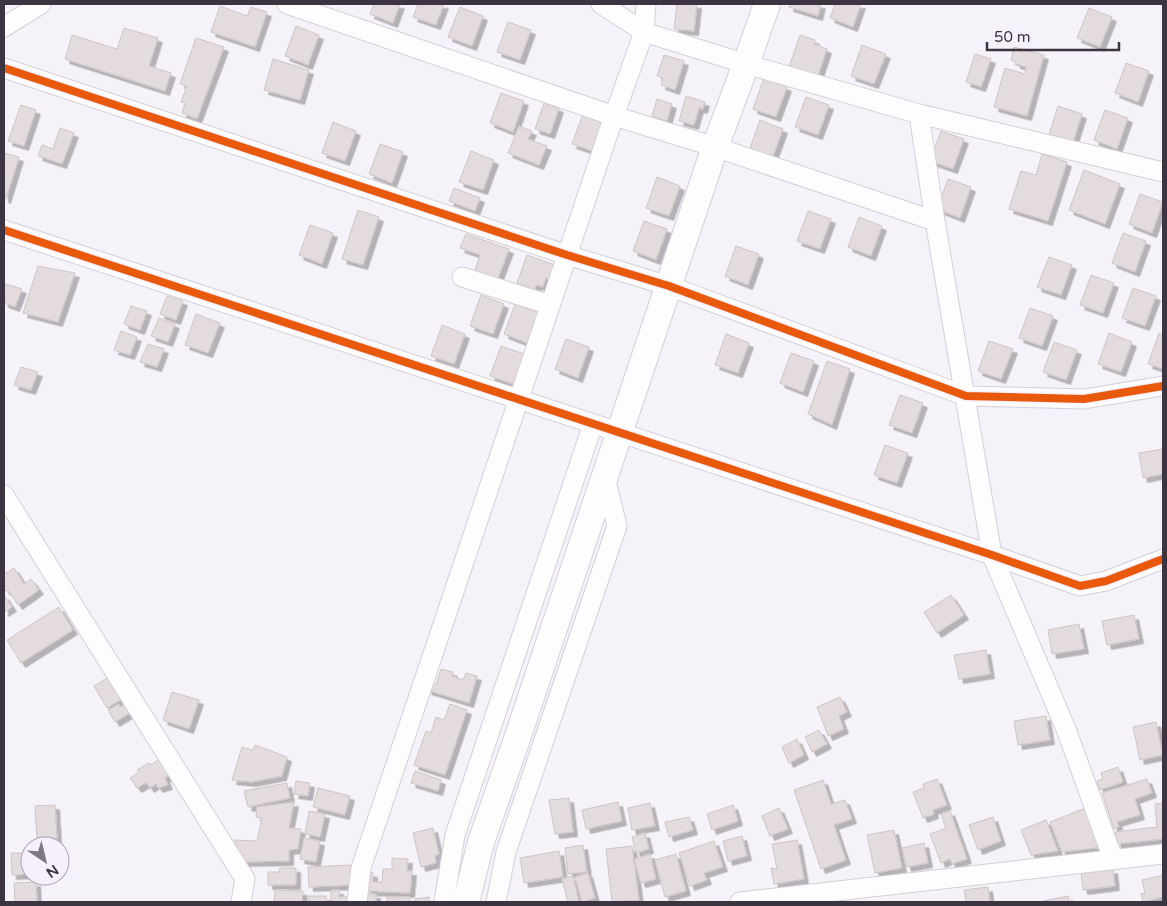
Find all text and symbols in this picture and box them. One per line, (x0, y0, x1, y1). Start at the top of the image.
scale bar (987, 20, 1120, 52)
text: 50 m (994, 28, 1031, 46)
north arrow (20, 836, 70, 886)
text: N (43, 861, 62, 881)

